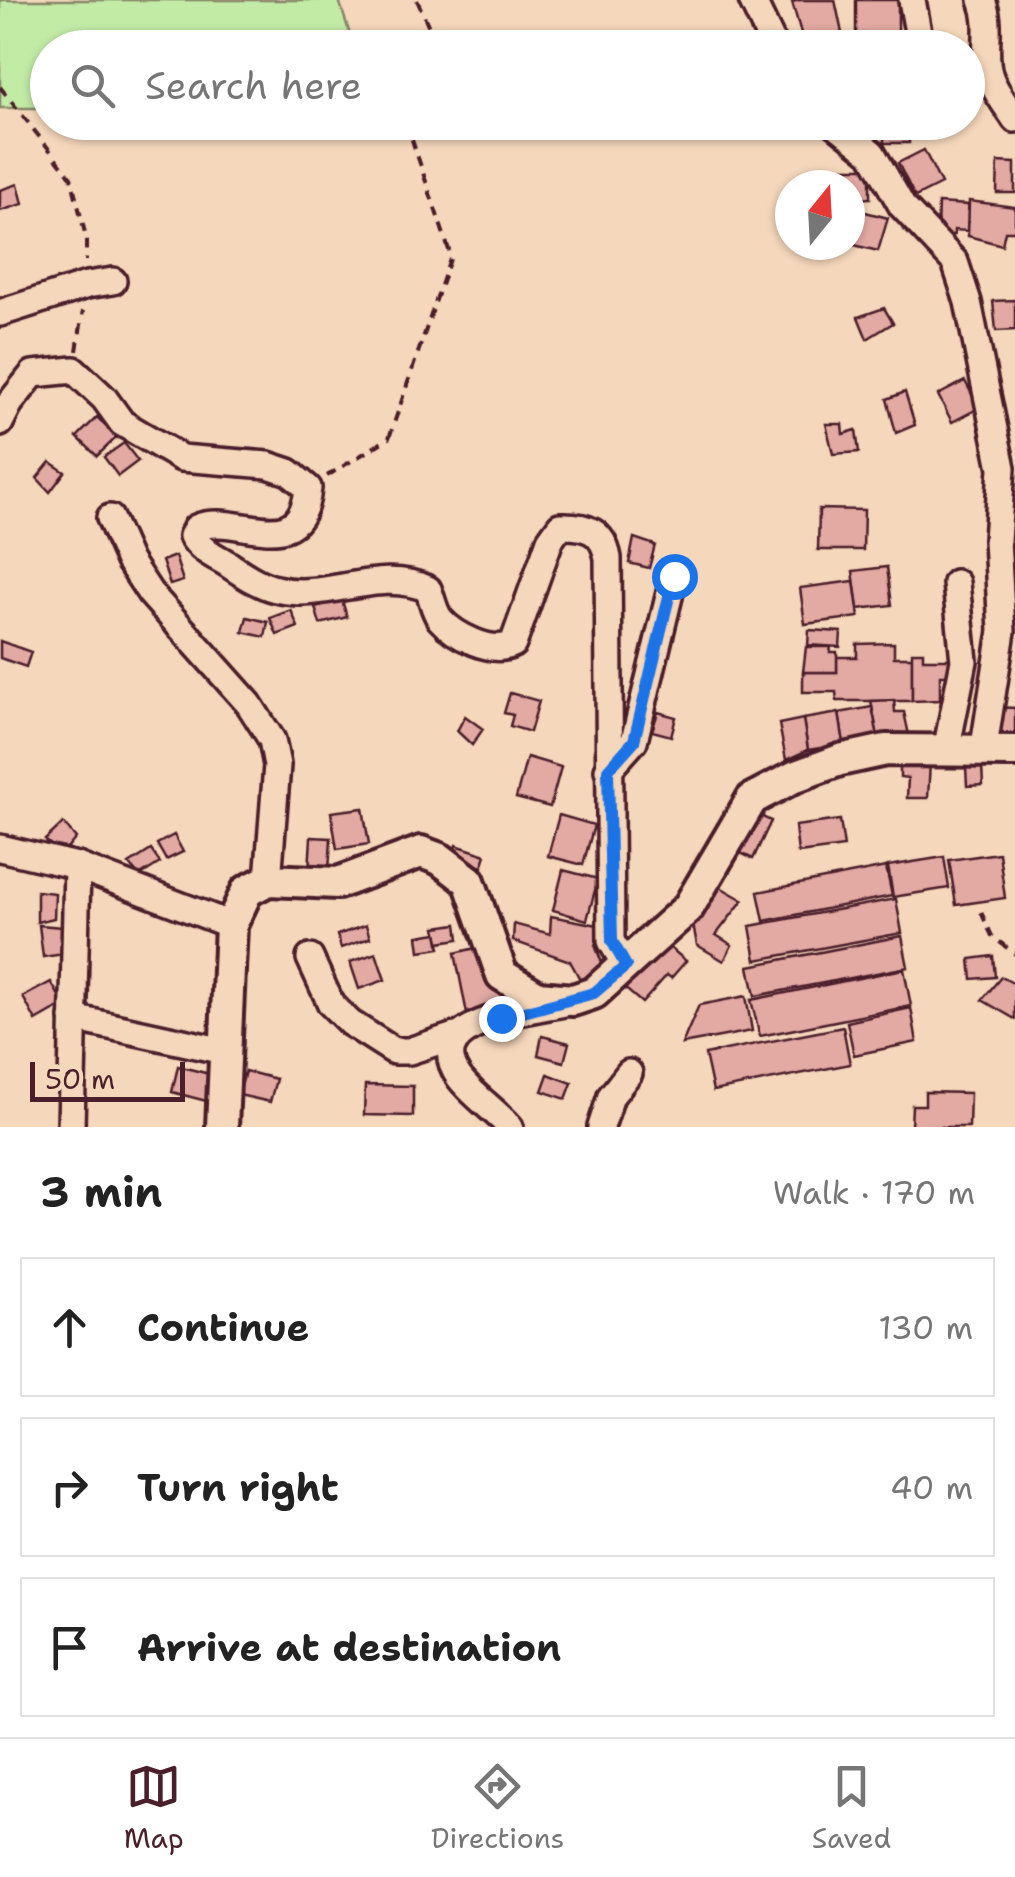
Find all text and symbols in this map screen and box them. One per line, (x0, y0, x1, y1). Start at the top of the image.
search box (30, 30, 985, 140)
icon: search (65, 58, 120, 113)
text: Search here (145, 60, 362, 111)
north arrow (775, 170, 865, 260)
route start (652, 554, 698, 600)
route end (479, 996, 525, 1042)
scale bar (30, 1057, 185, 1102)
text: 50 m (45, 1060, 115, 1098)
text: 3 min (40, 1164, 162, 1220)
text: Walk · 170 m (773, 1171, 975, 1214)
icon: ahead (42, 1300, 97, 1355)
text: Continue (137, 1302, 309, 1353)
text: 130 m (878, 1306, 973, 1349)
icon: right (42, 1460, 97, 1515)
text: Turn right (137, 1462, 339, 1513)
text: 40 m (890, 1466, 973, 1509)
icon: arrive (42, 1620, 97, 1675)
text: Arrive at destination (137, 1622, 561, 1673)
tab: Map (124, 1759, 184, 1857)
tab: Directions (431, 1759, 564, 1857)
tab: Saved (812, 1759, 891, 1857)

